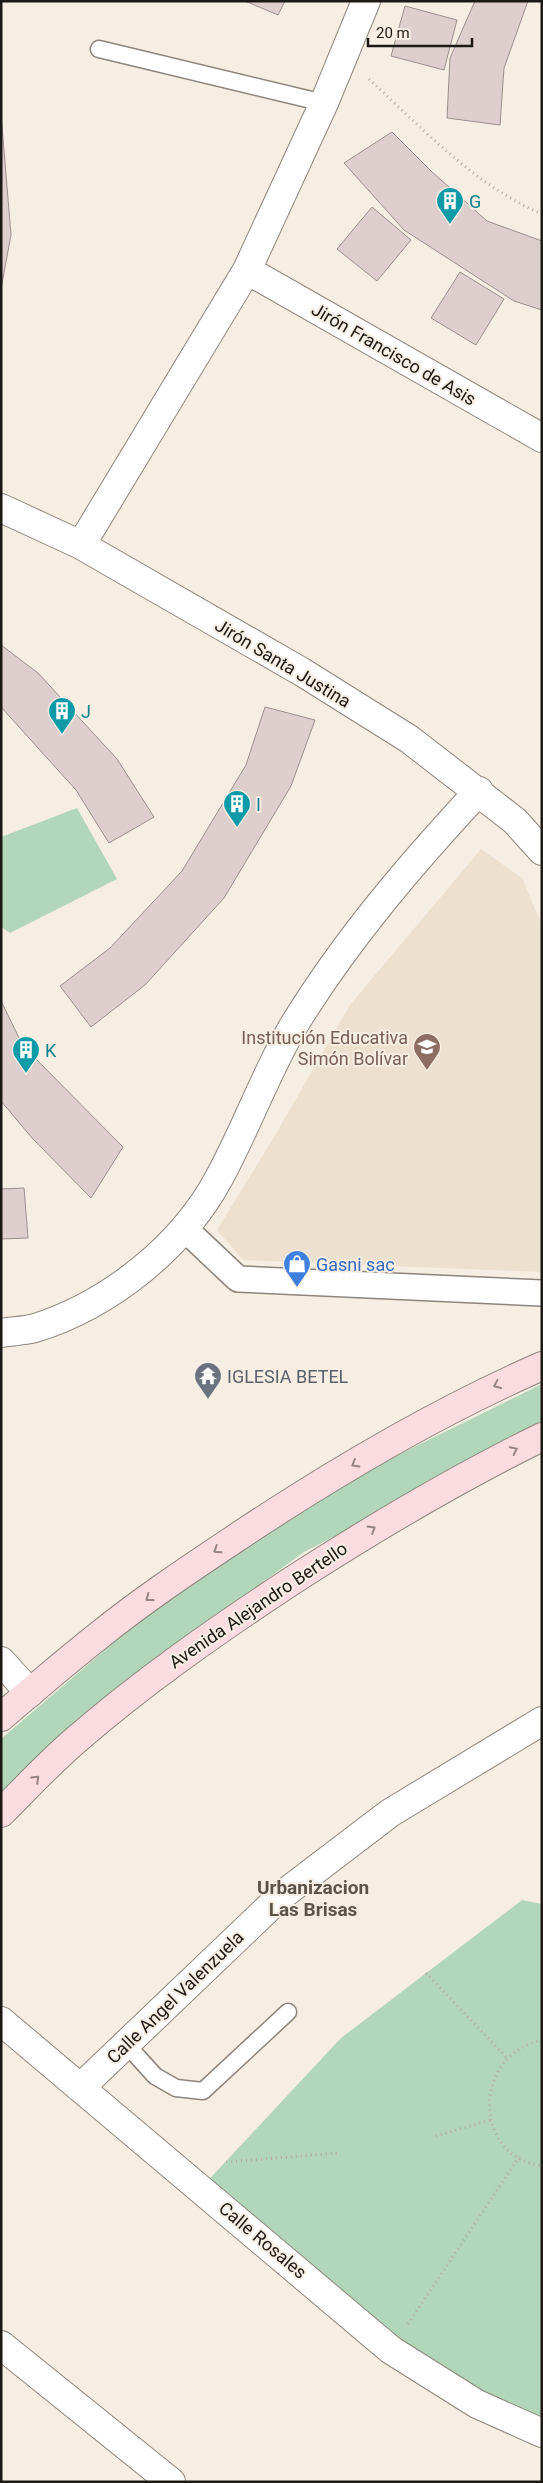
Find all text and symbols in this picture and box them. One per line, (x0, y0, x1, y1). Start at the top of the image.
scale bar (368, 15, 472, 47)
text: 20 m (376, 24, 410, 42)
building icon: G (435, 186, 465, 225)
place label: G (469, 191, 481, 212)
street label: Jirón Francisco de Asis (308, 298, 480, 410)
street label: Jirón Santa Justina (211, 614, 355, 712)
building icon: J (47, 696, 77, 735)
place label: J (81, 701, 91, 722)
building icon: I (222, 789, 252, 828)
place label: I (256, 794, 261, 815)
place label: Institución Educativa Simón Bolívar (241, 1027, 408, 1069)
school or university icon: Institución Educativa Simón Bolívar (412, 1032, 442, 1071)
building icon: K (11, 1035, 41, 1074)
place label: K (45, 1040, 57, 1061)
shop icon: Gasni sac (282, 1249, 312, 1288)
place label: Gasni sac (316, 1254, 395, 1275)
temple icon: IGLESIA BETEL (193, 1361, 223, 1400)
place label: IGLESIA BETEL (227, 1366, 349, 1387)
one-way arrow (493, 1379, 502, 1390)
one-way arrow (509, 1446, 518, 1456)
one-way arrow (351, 1457, 360, 1467)
one-way arrow (367, 1525, 376, 1535)
street label: Avenida Alejandro Bertello (165, 1537, 351, 1673)
one-way arrow (214, 1544, 223, 1553)
one-way arrow (145, 1592, 155, 1601)
one-way arrow (30, 1776, 39, 1785)
district label: Urbanizacion Las Brisas (257, 1876, 369, 1921)
street label: Calle Angel Valenzuela (102, 1926, 248, 2068)
street label: Calle Rosales (215, 2197, 311, 2283)

